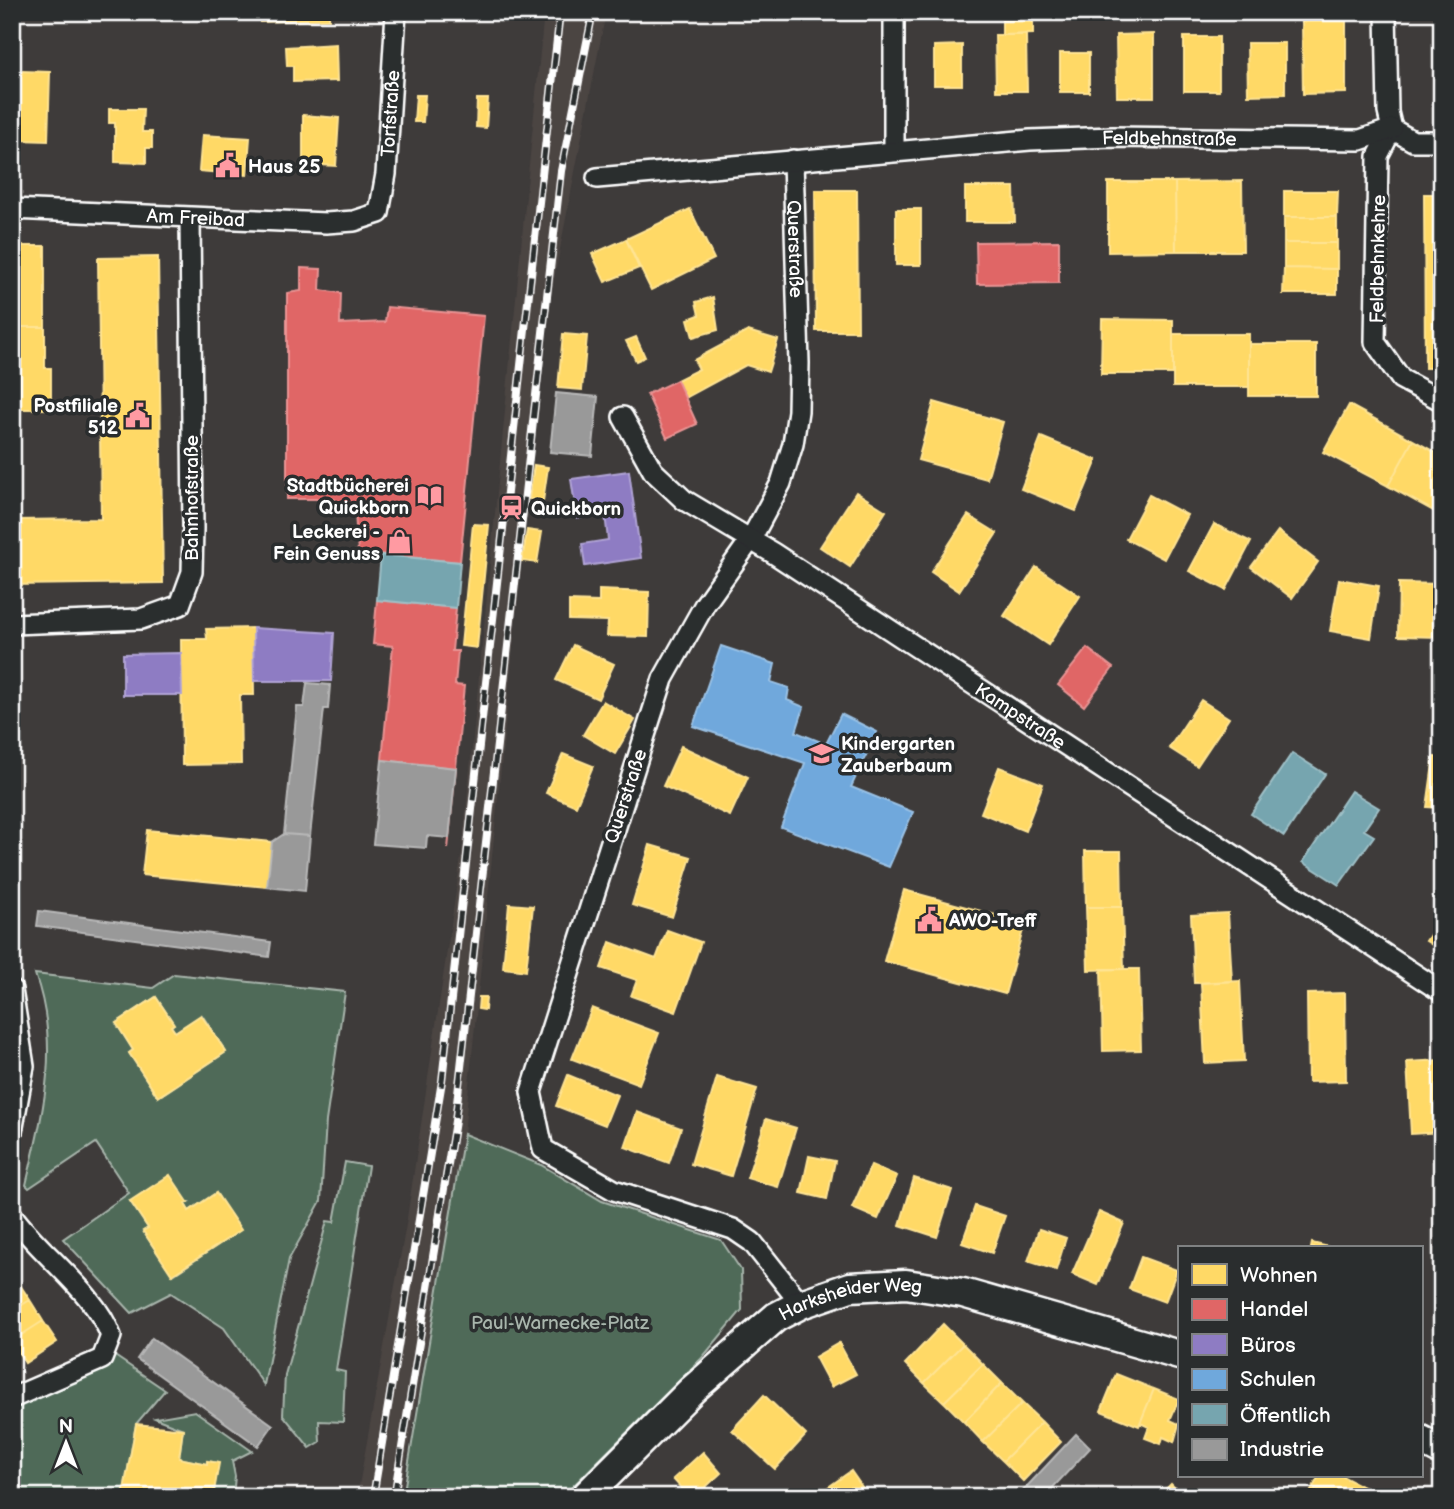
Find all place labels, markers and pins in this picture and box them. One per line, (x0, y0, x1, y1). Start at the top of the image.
public building icon: Haus 25 (214, 152, 242, 180)
place label: Haus 25 (248, 156, 320, 179)
place label: Postfiliale 512 (34, 395, 119, 440)
public building icon: Postfiliale 512 (124, 402, 152, 430)
place label: Stadtbücherei Quickborn (287, 475, 409, 520)
library icon: Stadtbücherei Quickborn (415, 482, 443, 510)
station icon: Quickborn (497, 494, 525, 522)
place label: Quickborn (531, 498, 621, 521)
place label: Leckerei - Fein Genuss (273, 521, 380, 566)
shop icon: Leckerei - Fein Genuss (386, 528, 414, 556)
place label: Kindergarten Zauberbaum (841, 733, 955, 778)
school or university icon: Kindergarten Zauberbaum (807, 740, 835, 768)
public building icon: AWO-Treff (915, 906, 943, 934)
place label: AWO-Treff (948, 910, 1038, 933)

